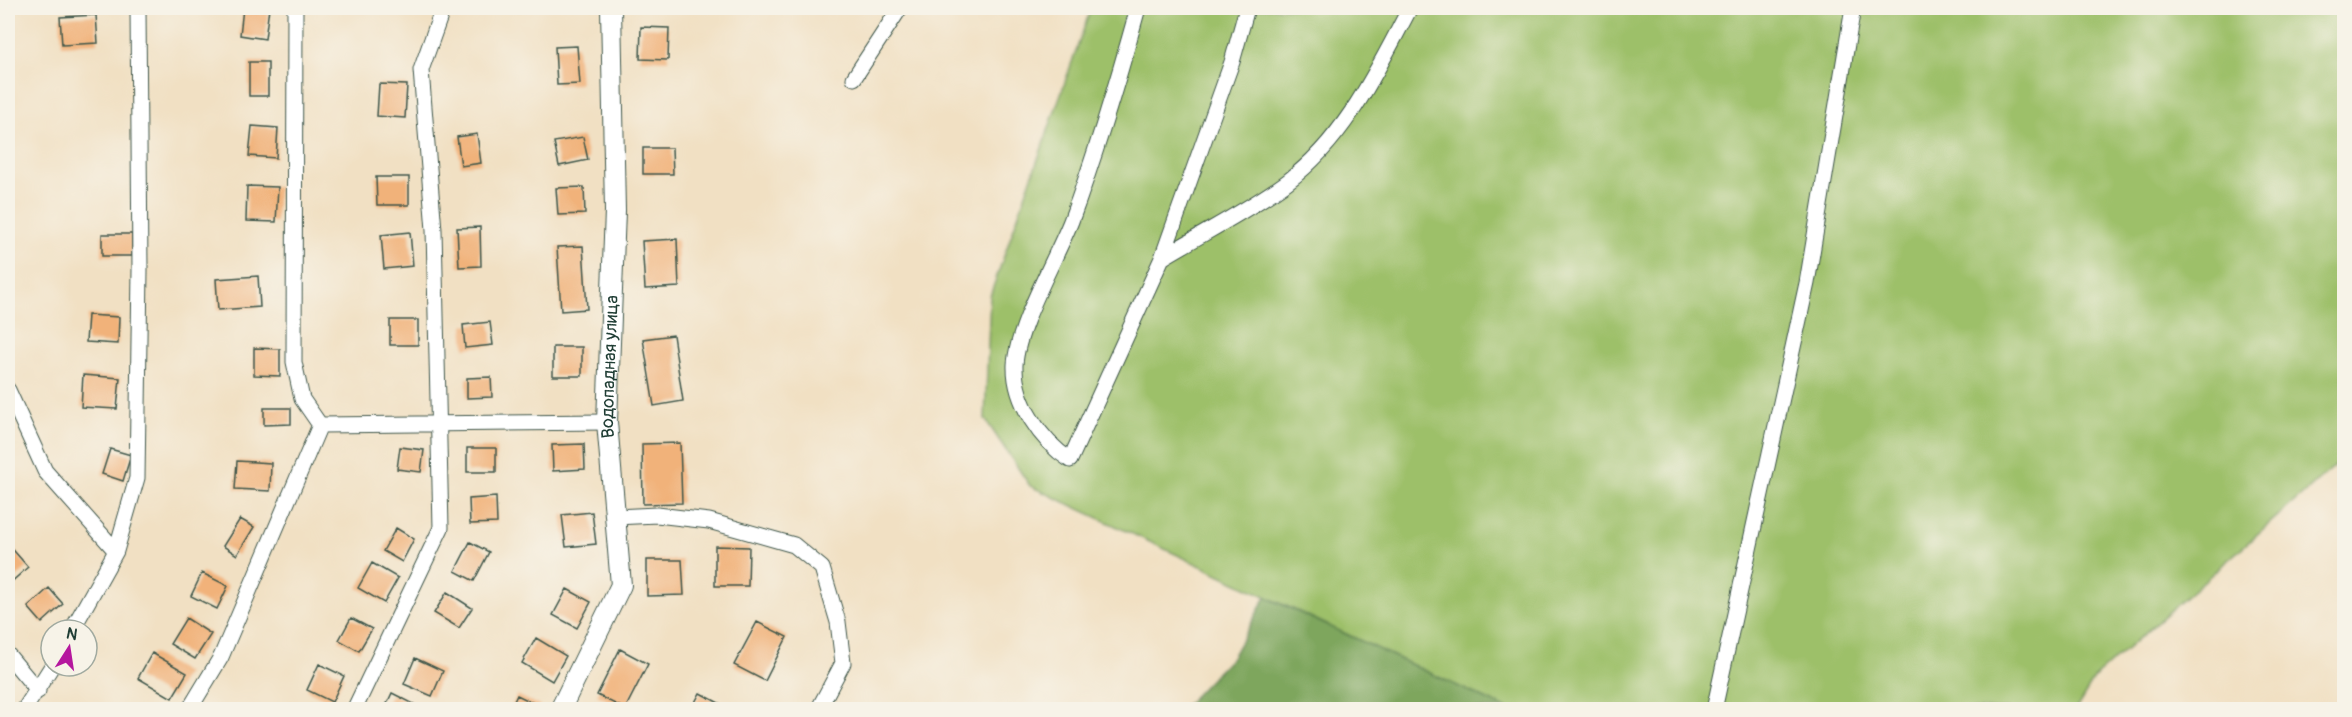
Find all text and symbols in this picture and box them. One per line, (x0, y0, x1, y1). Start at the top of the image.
street label: Водопадная улица (595, 295, 623, 439)
north arrow (39, 618, 99, 678)
text: N (65, 623, 79, 645)

